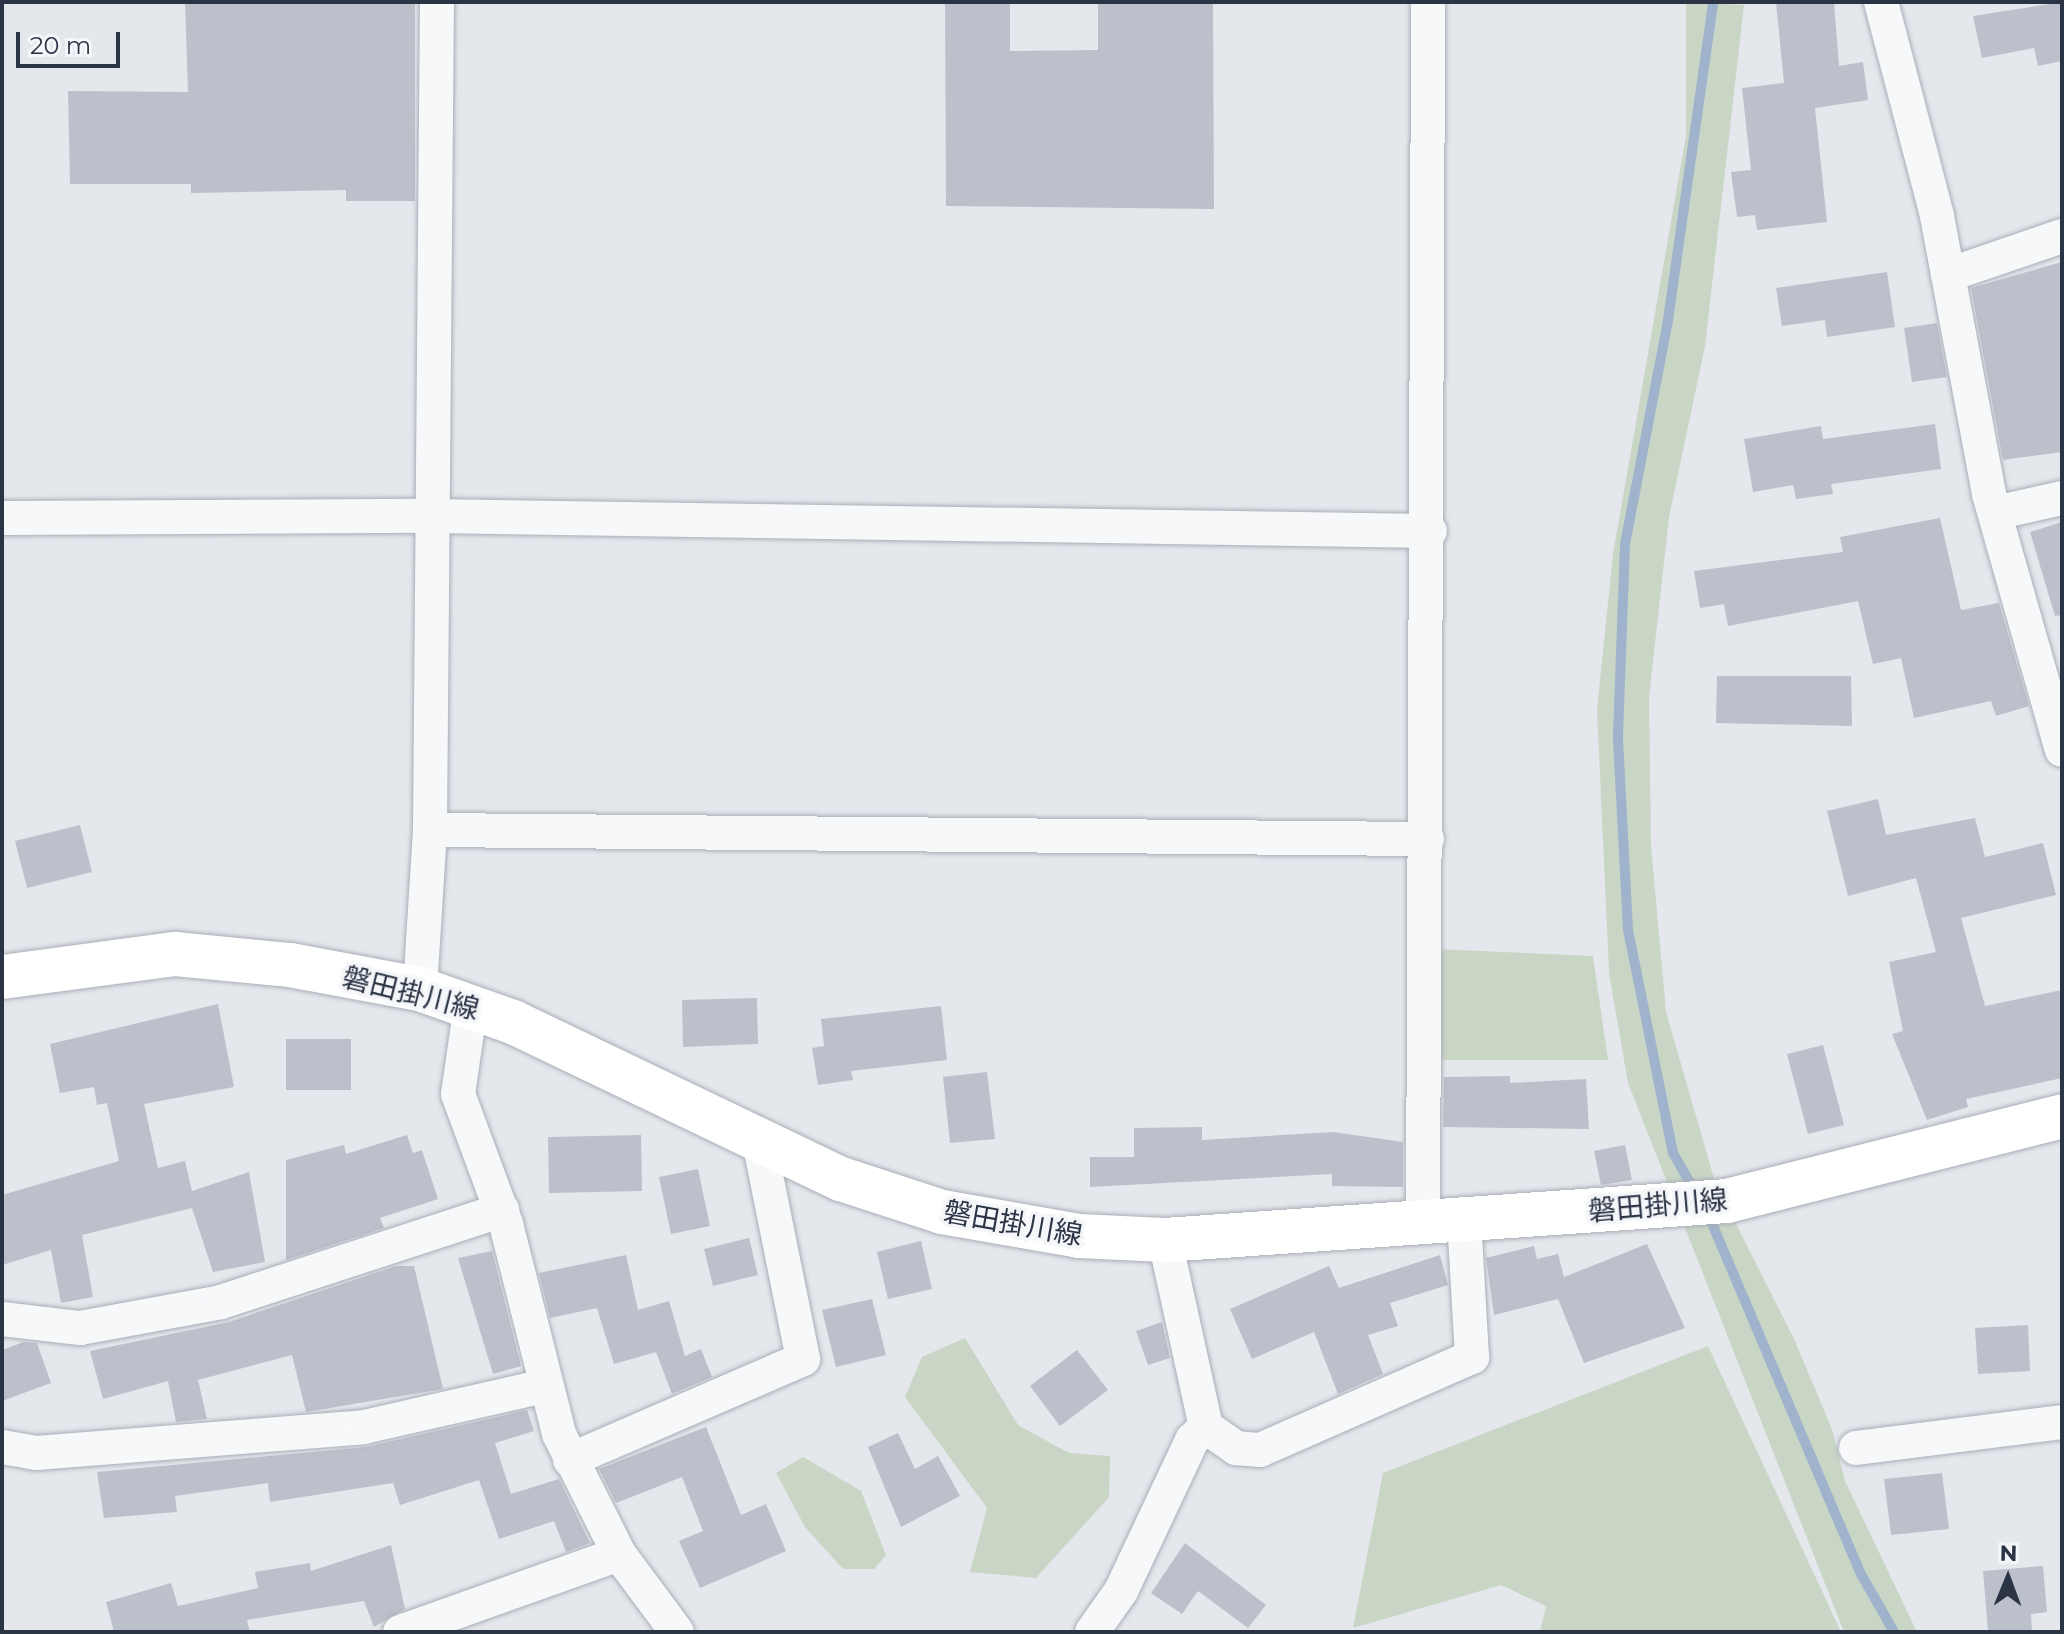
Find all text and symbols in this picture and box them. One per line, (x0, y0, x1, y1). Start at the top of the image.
scale bar (20, 16, 124, 66)
text: 20 m (30, 31, 91, 60)
street label: 磐田掛川線 (339, 960, 483, 1026)
street label: 磐田掛川線 (1587, 1182, 1729, 1228)
street label: 磐田掛川線 (941, 1194, 1085, 1252)
north arrow (1968, 1538, 2048, 1618)
text: N (1999, 1540, 2018, 1567)

